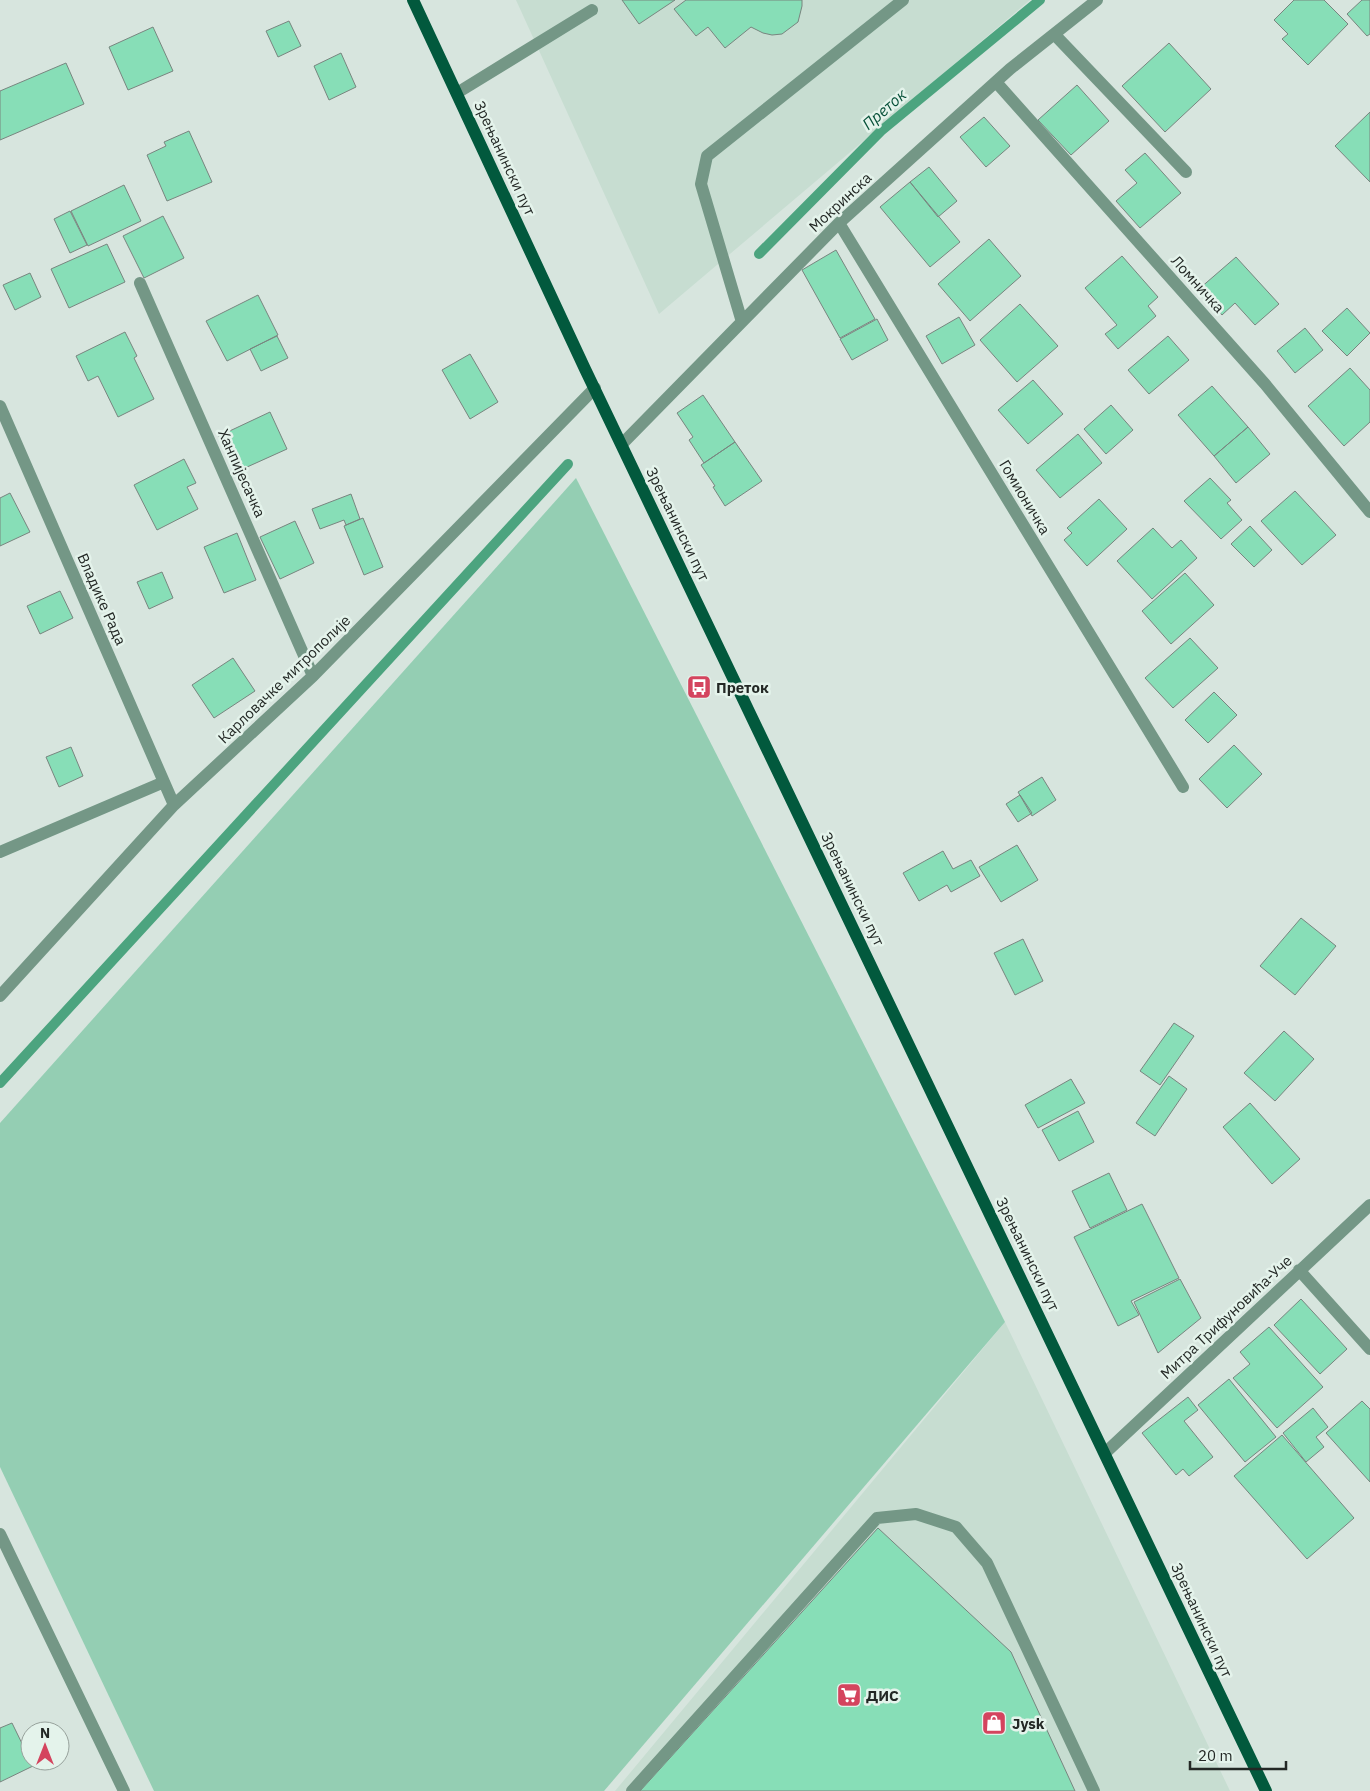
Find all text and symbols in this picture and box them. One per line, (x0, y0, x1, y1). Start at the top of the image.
water label: Преток (858, 84, 911, 134)
street label: Зрењанински пут (470, 98, 540, 218)
street label: Мокринска (805, 168, 875, 236)
street label: Ломничка (1167, 251, 1229, 317)
street label: Ханпијесачка (214, 426, 270, 520)
street label: Гомионичка (995, 456, 1055, 538)
street label: Зрењанински пут (642, 464, 714, 584)
street label: Владике Рада (73, 550, 131, 648)
street label: Карловачке митрополије (214, 611, 354, 747)
bus stop icon: Преток (686, 674, 712, 700)
place label: Преток (716, 678, 769, 697)
street label: Зрењанински пут (817, 829, 889, 949)
street label: Зрењанински пут (992, 1194, 1064, 1314)
street label: Митра Трифуновића-Уче (1156, 1251, 1296, 1383)
street label: Зрењанински пут (1167, 1560, 1237, 1680)
supermarket icon: ДИС (836, 1682, 862, 1708)
place label: ДИС (866, 1686, 899, 1705)
shop icon: Jysk (981, 1710, 1007, 1736)
place label: Jysk (1012, 1714, 1045, 1733)
north arrow (20, 1721, 70, 1771)
text: N (40, 1724, 50, 1742)
scale bar (1190, 1738, 1286, 1770)
text: 20 m (1198, 1746, 1233, 1765)

